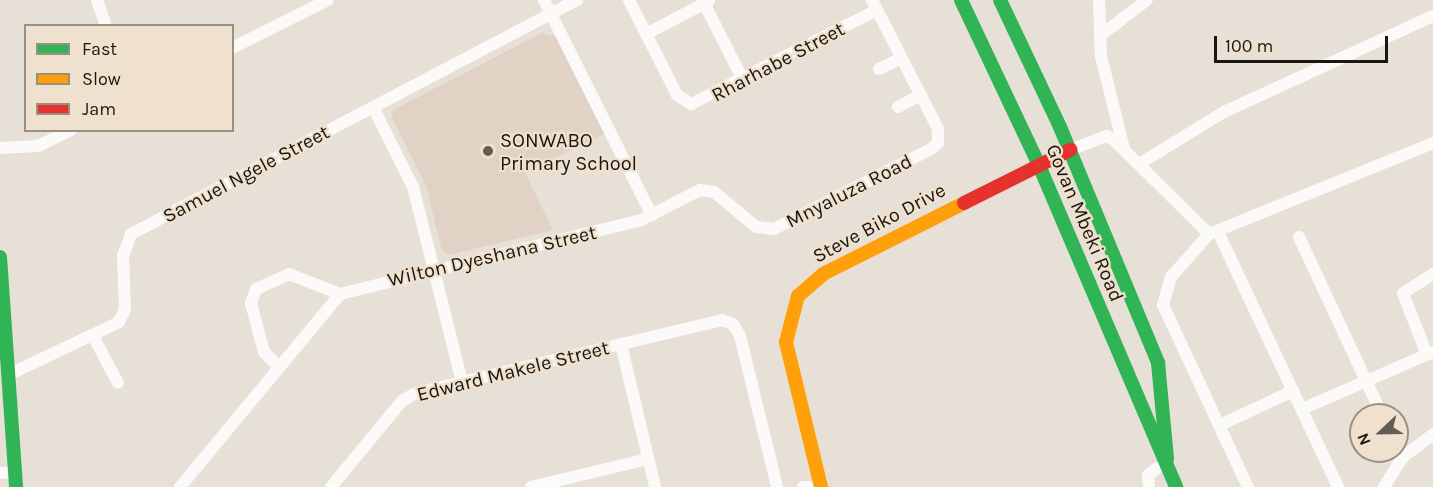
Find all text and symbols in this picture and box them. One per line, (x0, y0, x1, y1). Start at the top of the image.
street label: Rharhabe Street (707, 17, 849, 107)
legend (24, 24, 234, 132)
scale bar (1217, 24, 1391, 62)
text: 100 m (1225, 35, 1273, 57)
text: Fast (82, 38, 117, 60)
text: Slow (82, 68, 121, 90)
text: Jam (82, 98, 116, 120)
street label: Samuel Ngele Street (159, 120, 333, 228)
place label: SONWABO Primary School (500, 128, 637, 175)
street label: Govan Mbeki Road (1041, 141, 1129, 305)
marker: SONWABO Primary School (481, 144, 495, 158)
street label: Mnyaluza Road (782, 149, 916, 233)
street label: Steve Biko Drive (808, 178, 950, 268)
street label: Wilton Dyeshana Street (385, 220, 599, 292)
street label: Edward Makele Street (414, 335, 612, 407)
north arrow (1349, 403, 1409, 463)
text: N (1353, 430, 1375, 448)

